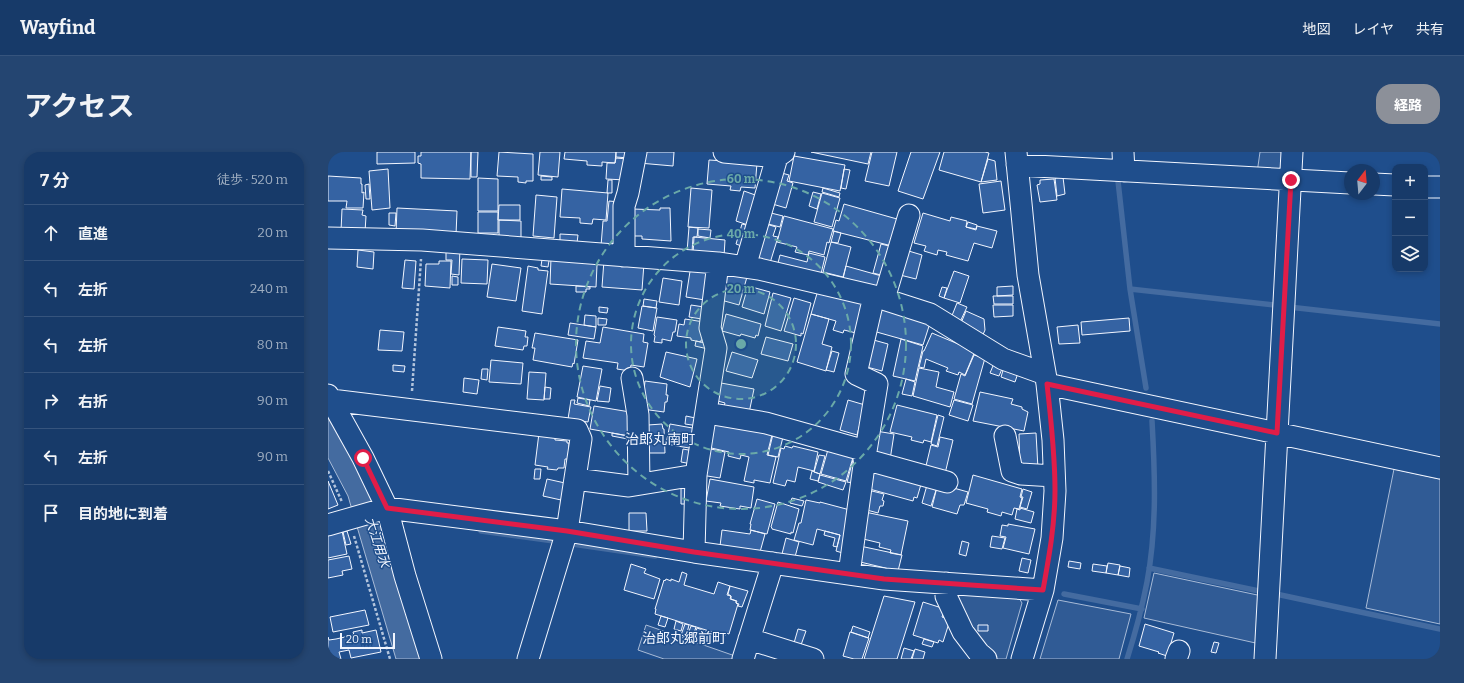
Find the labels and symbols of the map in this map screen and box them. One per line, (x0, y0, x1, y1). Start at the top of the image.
north arrow (1344, 164, 1380, 200)
route end (1282, 171, 1300, 189)
text: 60 m (727, 172, 756, 186)
text: 40 m (727, 227, 756, 241)
text: 20 m (727, 282, 756, 296)
centre of rings (734, 337, 748, 351)
district label: 治郎丸南町 (625, 431, 695, 448)
route start (354, 449, 372, 467)
water label: 大江用水 (362, 515, 393, 571)
district label: 治郎丸郷前町 (642, 630, 726, 647)
scale bar (340, 631, 395, 650)

